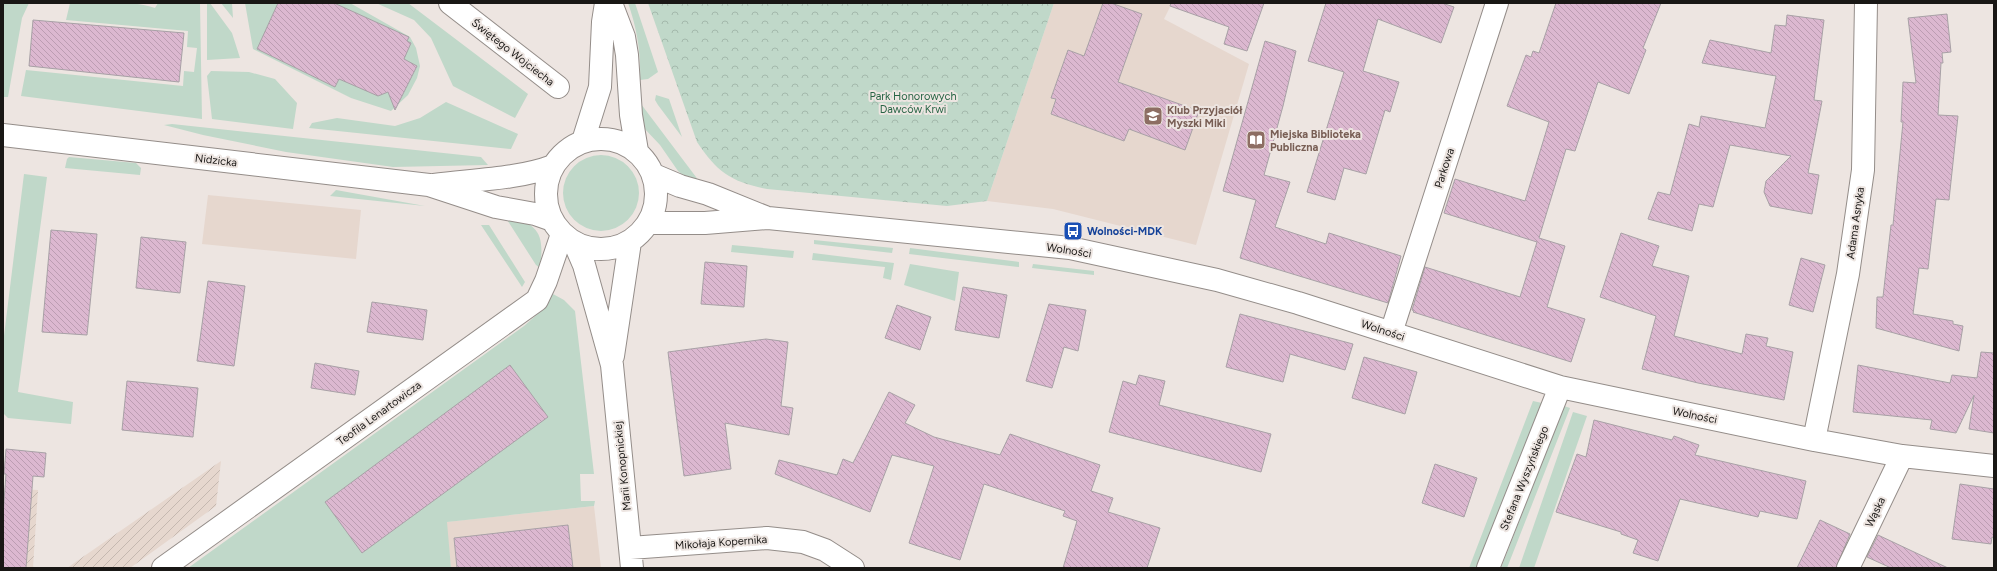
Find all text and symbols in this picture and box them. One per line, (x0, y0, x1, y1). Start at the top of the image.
street label: Świętego Wojciecha (469, 15, 557, 89)
park label: Park Honorowych Dawców Krwi (869, 90, 957, 116)
place label: Klub Przyjaciół Myszki Miki (1167, 104, 1243, 130)
school or university icon: Klub Przyjaciół Myszki Miki (1142, 105, 1164, 127)
place label: Miejska Biblioteka Publiczna (1270, 128, 1361, 154)
library icon: Miejska Biblioteka Publiczna (1245, 129, 1267, 151)
street label: Parkowa (1432, 147, 1457, 190)
street label: Nidzicka (194, 151, 238, 170)
street label: Adama Asnyka (1844, 186, 1867, 260)
bus stop icon: Wolności-MDK (1062, 220, 1084, 242)
place label: Wolności-MDK (1087, 225, 1163, 238)
street label: Wolności (1046, 241, 1092, 260)
street label: Wolności (1359, 317, 1406, 344)
street label: Teofila Lenartowicza (335, 379, 424, 448)
street label: Wolności (1671, 404, 1718, 427)
street label: Marii Konopnickiej (611, 420, 634, 511)
street label: Stefana Wyszyńskiego (1498, 424, 1551, 532)
street label: Wąska (1863, 495, 1888, 529)
street label: Mikołaja Kopernika (675, 533, 767, 552)

